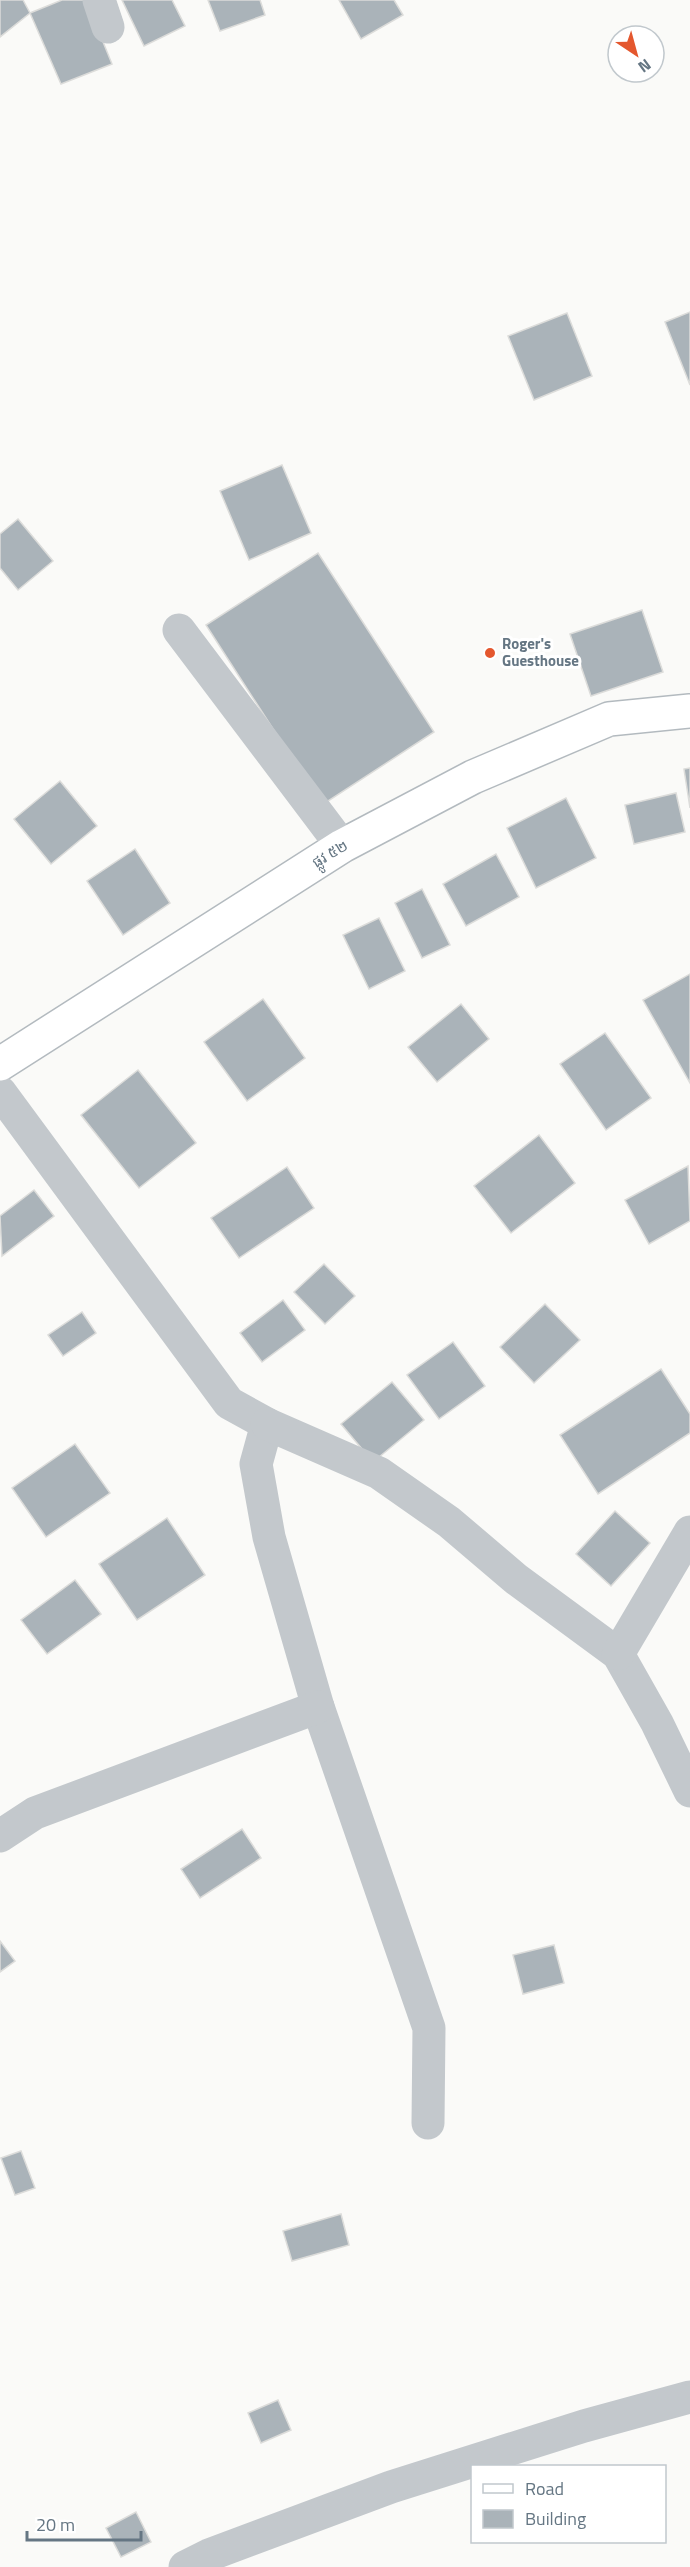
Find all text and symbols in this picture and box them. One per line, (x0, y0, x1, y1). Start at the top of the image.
north arrow (606, 24, 666, 84)
text: N (633, 53, 656, 79)
place label: Roger's Guesthouse (502, 632, 579, 672)
marker: Roger's Guesthouse (483, 646, 497, 660)
street label: ផ្លូវ ៥២ (307, 834, 353, 875)
legend (471, 2465, 666, 2543)
text: Road (525, 2475, 564, 2502)
scale bar (27, 2504, 141, 2542)
text: Building (525, 2505, 586, 2532)
text: 20 m (36, 2511, 75, 2538)

